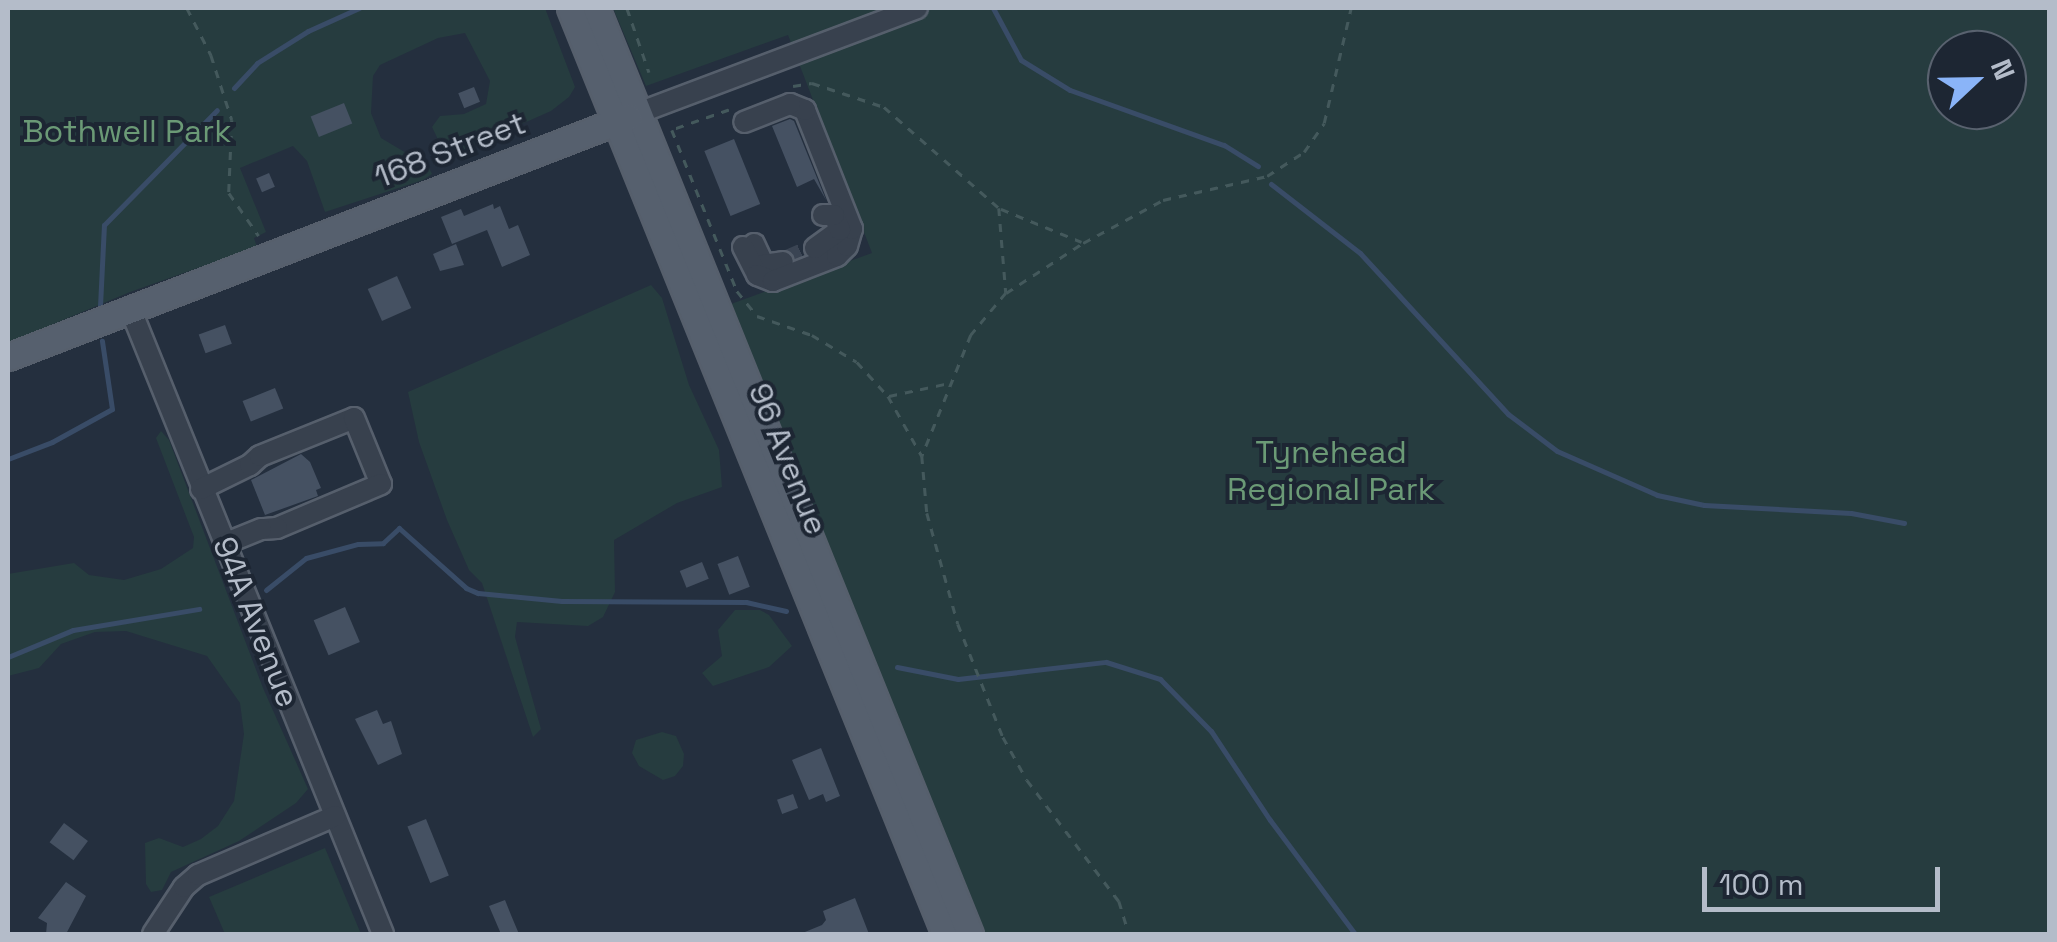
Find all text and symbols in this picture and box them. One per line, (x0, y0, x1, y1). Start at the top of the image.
north arrow (1927, 30, 2027, 130)
text: N (1983, 54, 2023, 85)
street label: 168 Street (369, 104, 531, 196)
park label: Bothwell Park (22, 112, 232, 150)
street label: 96 Avenue (740, 377, 836, 541)
park label: Tynehead Regional Park (1227, 434, 1435, 509)
street label: 94A Avenue (204, 531, 308, 713)
scale bar (1707, 847, 1944, 909)
text: 100 m (1719, 865, 1804, 904)

